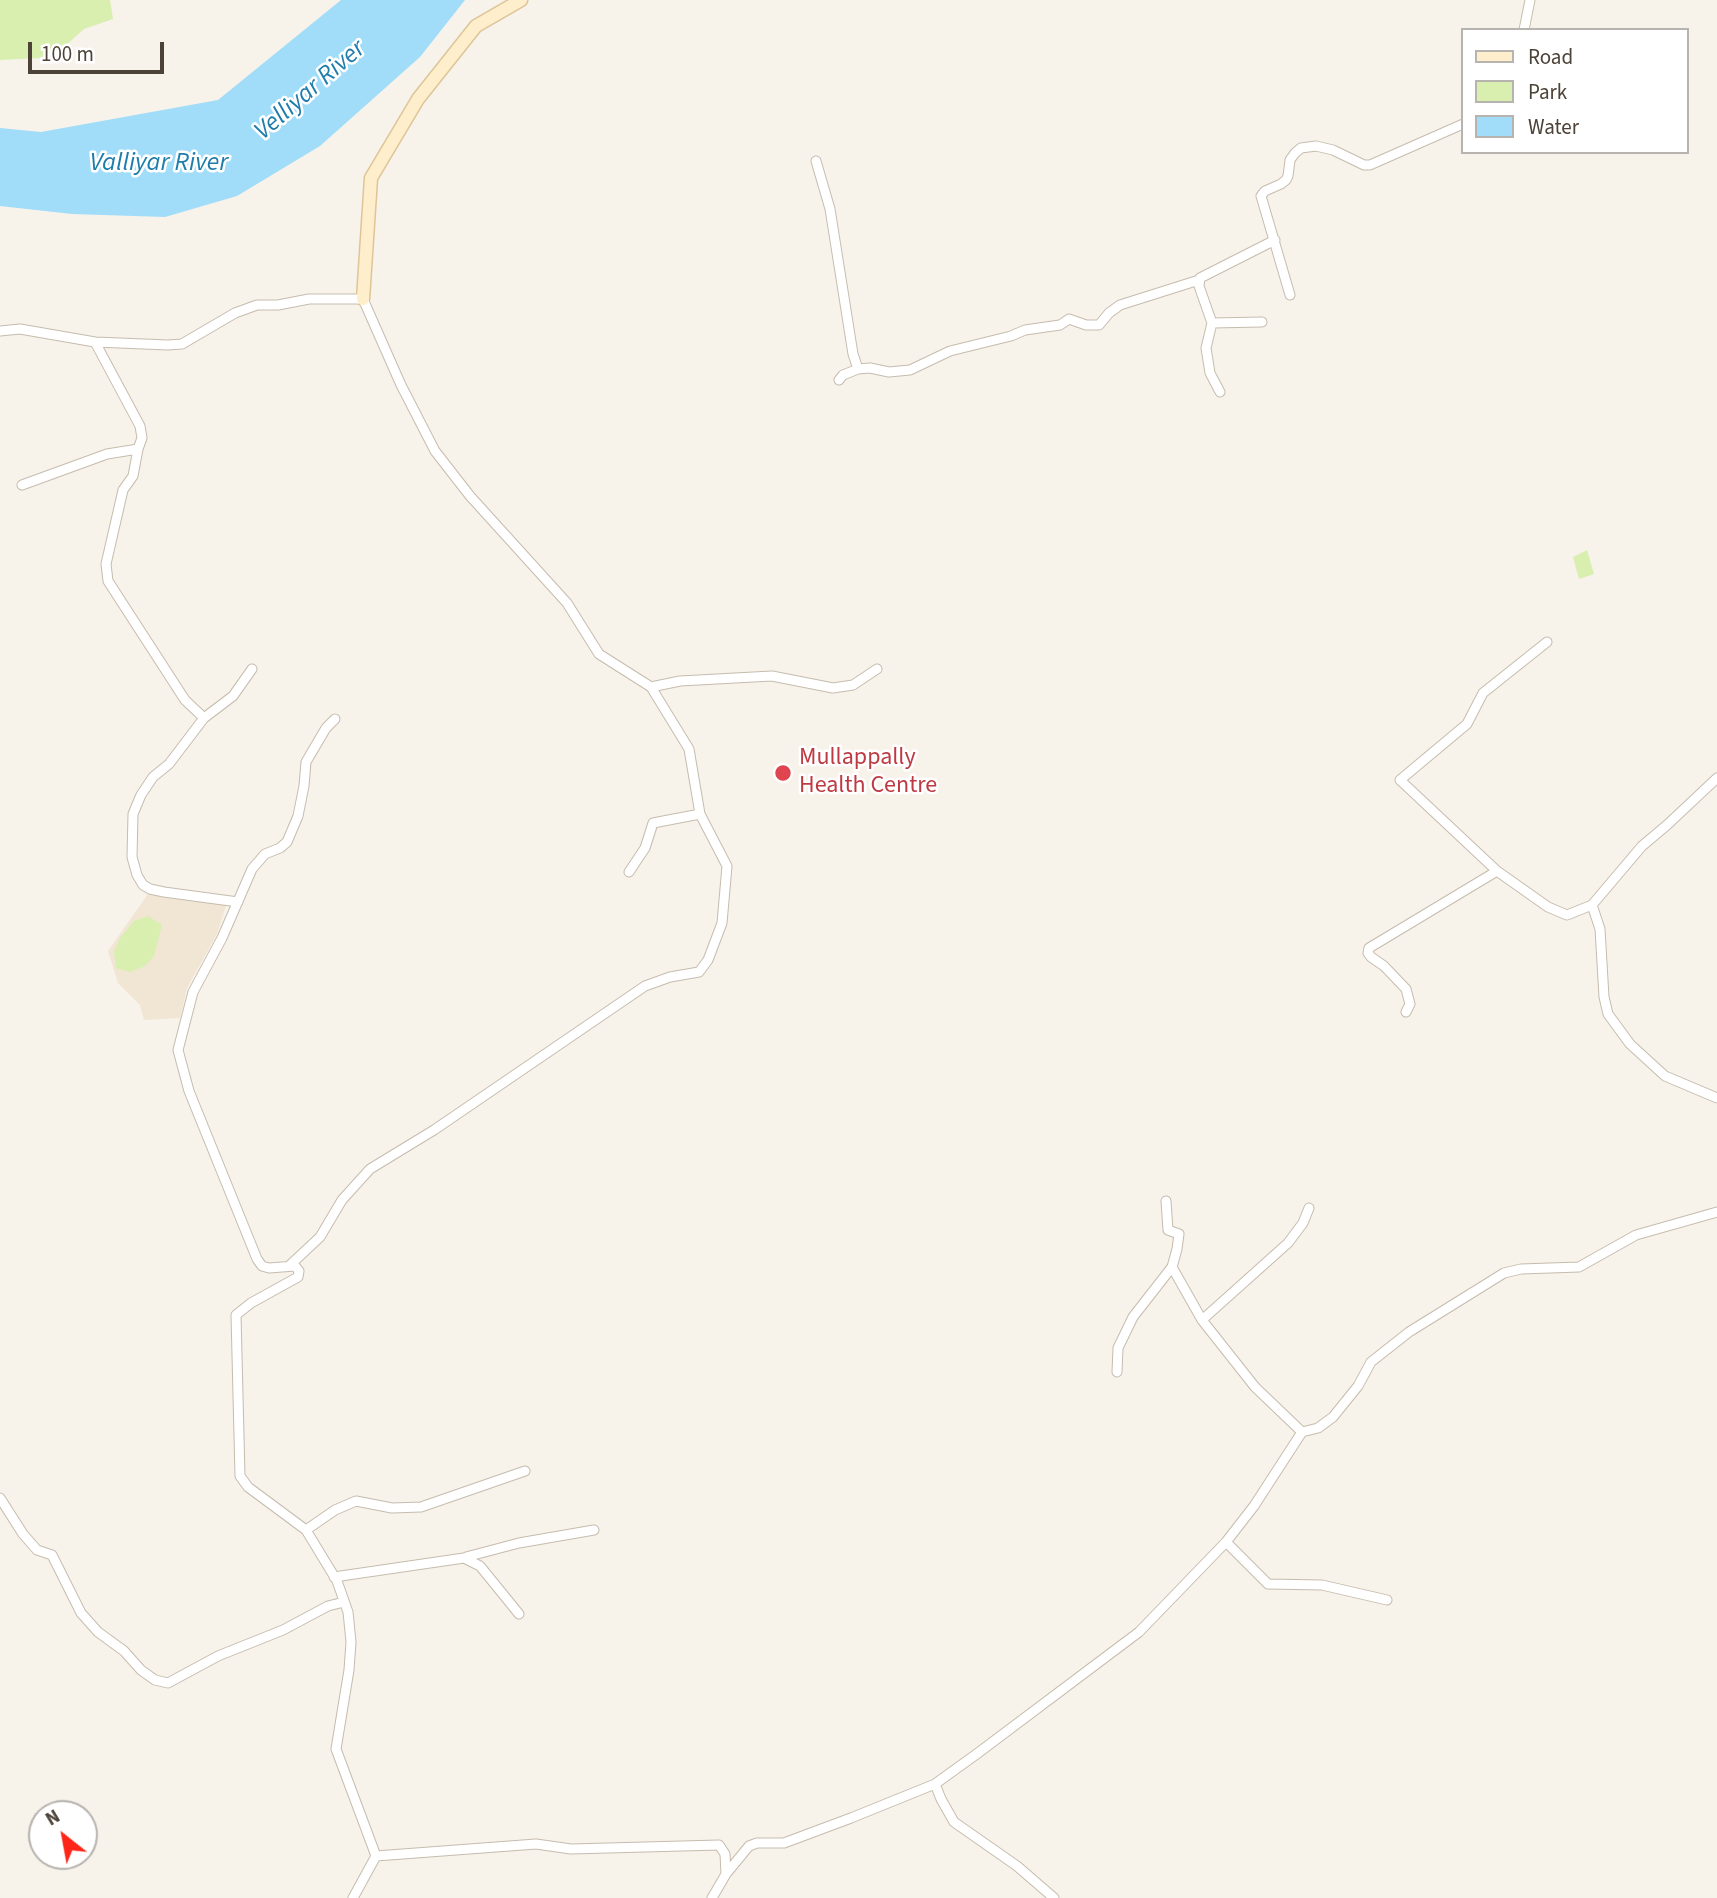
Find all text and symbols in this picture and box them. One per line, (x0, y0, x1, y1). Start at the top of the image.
scale bar (32, 28, 168, 72)
legend (1462, 28, 1689, 154)
water label: Velliyar River (249, 34, 373, 148)
text: 100 m (41, 39, 94, 69)
text: Road (1528, 42, 1573, 72)
text: Park (1528, 77, 1567, 107)
text: Water (1528, 112, 1579, 142)
water label: Valliyar River (90, 148, 228, 180)
place label: Mullappally Health Centre (799, 745, 937, 801)
marker: Mullappally Health Centre (773, 763, 793, 783)
north arrow (28, 1800, 98, 1870)
text: N (41, 1803, 65, 1833)

